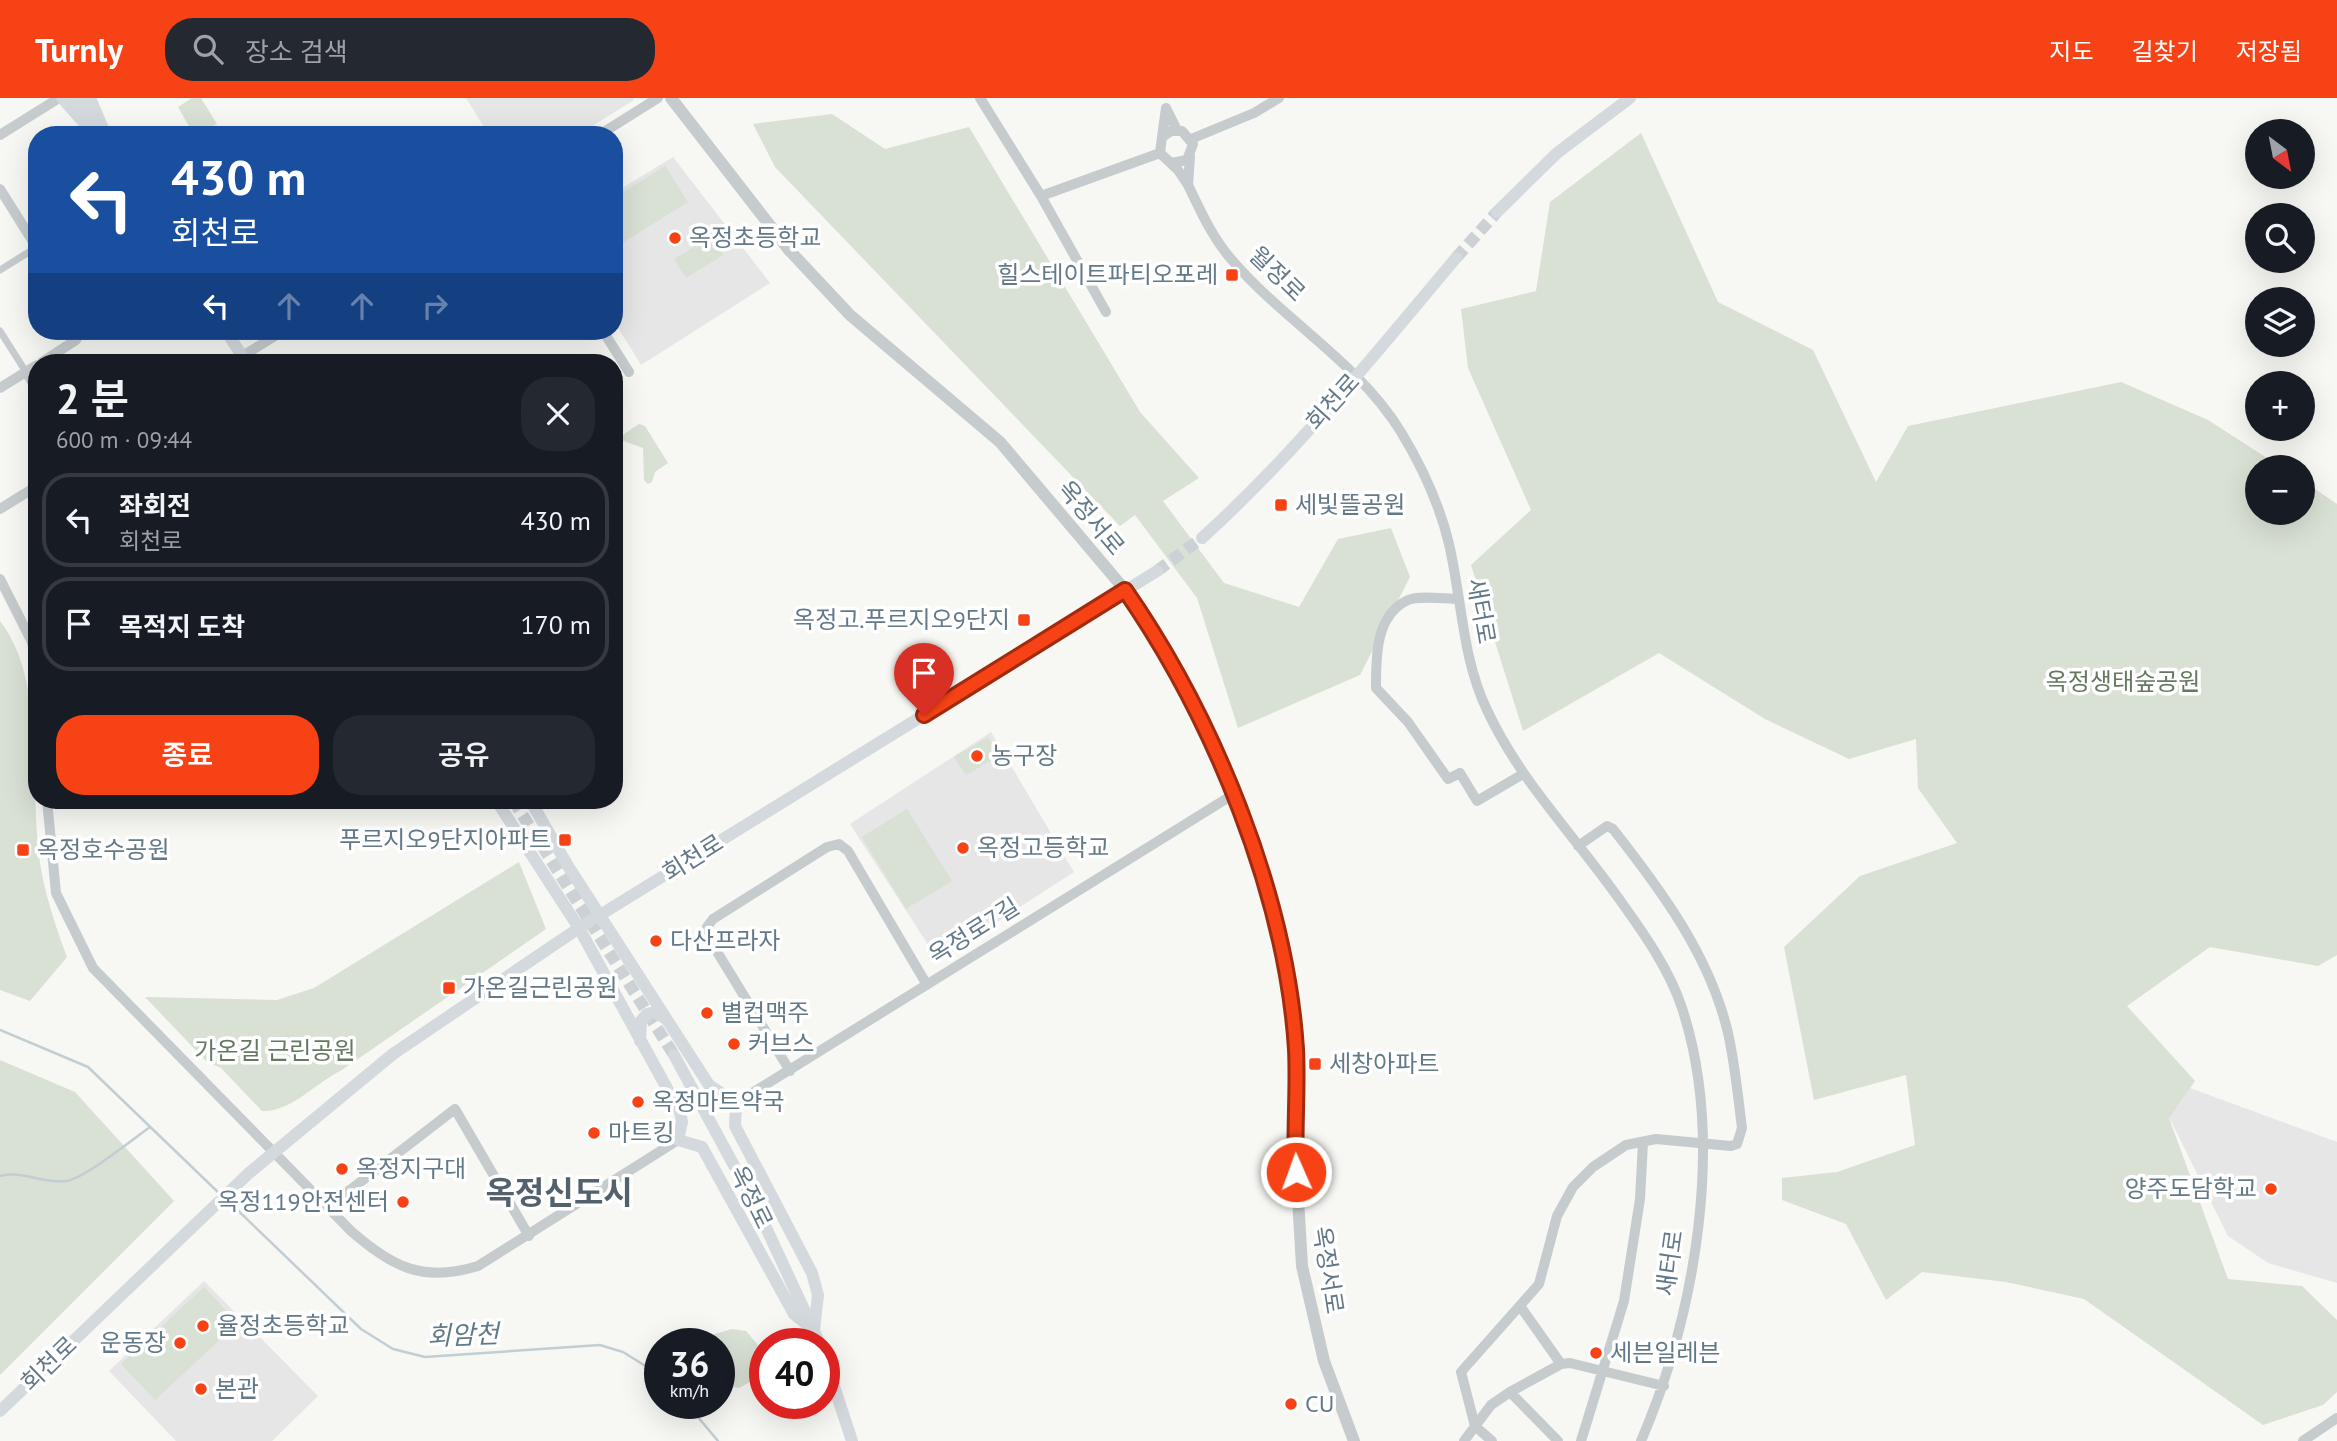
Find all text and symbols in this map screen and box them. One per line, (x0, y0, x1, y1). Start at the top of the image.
search box (165, 18, 655, 81)
text: Turnly (35, 28, 123, 71)
icon: search (189, 30, 227, 68)
text: 장소 검색 (245, 35, 348, 68)
text: 지도 (2049, 36, 2094, 67)
text: 길찾기 (2132, 36, 2198, 67)
text: 저장됨 (2236, 36, 2302, 67)
north arrow (2245, 119, 2315, 189)
map controls (2245, 119, 2315, 525)
text: 430 m (171, 145, 306, 209)
icon: left (56, 154, 147, 245)
button: search (2245, 203, 2315, 273)
text: 회천로 (171, 211, 259, 253)
place label: 옥정초등학교 (689, 222, 821, 253)
marker: 옥정초등학교 (667, 230, 683, 246)
street label: 월정로 (1243, 239, 1312, 308)
place label: 힐스테이트파티오포레 (997, 259, 1218, 290)
marker: 힐스테이트파티오포레 (1224, 267, 1240, 283)
icon: left (197, 287, 235, 325)
icon: ahead (270, 287, 308, 325)
icon: ahead (343, 287, 381, 325)
icon: right (416, 287, 454, 325)
button: layers (2245, 287, 2315, 357)
street label: 회천로 (1299, 367, 1366, 437)
text: 2 분 (56, 371, 129, 426)
button: + (2245, 371, 2315, 441)
button: close (521, 377, 595, 451)
text: 600 m · 09:44 (56, 425, 192, 454)
button: − (2245, 455, 2315, 525)
street label: 옥정서로 (1051, 474, 1132, 561)
text: 좌회전 (119, 489, 191, 522)
place label: 세빛뜰공원 (1295, 489, 1405, 520)
marker: 세빛뜰공원 (1273, 497, 1289, 513)
icon: left (60, 501, 98, 539)
text: 430 m (520, 504, 591, 537)
text: 회천로 (119, 526, 182, 555)
street label: 새터로 (1460, 576, 1503, 646)
place label: 옥정고.푸르지오9단지 (793, 604, 1010, 635)
icon: arrive (60, 605, 98, 643)
text: 170 m (520, 608, 591, 641)
text: 목적지 도착 (119, 610, 245, 643)
marker: 옥정고.푸르지오9단지 (1016, 612, 1032, 628)
pin (894, 643, 954, 715)
icon: arrive (905, 654, 943, 692)
park label: 옥정생태숲공원 (2046, 666, 2200, 697)
button: 종료 (56, 715, 319, 795)
button: 공유 (333, 715, 595, 795)
place label: 농구장 (991, 740, 1057, 771)
marker: 농구장 (969, 748, 985, 764)
place label: 푸르지오9단지아파트 (339, 824, 551, 855)
street label: 회천로 (656, 827, 729, 888)
marker: 푸르지오9단지아파트 (557, 832, 573, 848)
place label: 옥정고등학교 (977, 832, 1109, 863)
place label: 옥정호수공원 (37, 834, 169, 865)
marker: 옥정고등학교 (955, 840, 971, 856)
marker: 옥정호수공원 (15, 842, 31, 858)
street label: 옥정로7길 (923, 891, 1025, 971)
place label: 다산프라자 (670, 925, 780, 956)
marker: 다산프라자 (648, 933, 664, 949)
place label: 가온길근린공원 (463, 972, 618, 1003)
marker: 가온길근린공원 (441, 980, 457, 996)
place label: 별컵맥주 (721, 997, 809, 1028)
marker: 별컵맥주 (699, 1005, 715, 1021)
place label: 커브스 (748, 1028, 814, 1059)
park label: 가온길 근린공원 (195, 1035, 355, 1066)
marker: 커브스 (726, 1036, 742, 1052)
place label: 세창아파트 (1329, 1048, 1439, 1079)
marker: 세창아파트 (1307, 1056, 1323, 1072)
place label: 옥정마트약국 (652, 1086, 784, 1117)
marker: 옥정마트약국 (630, 1094, 646, 1110)
place label: 마트킹 (608, 1117, 674, 1148)
marker: 마트킹 (586, 1125, 602, 1141)
position arrow (1259, 1135, 1333, 1209)
place label: 옥정지구대 (356, 1153, 466, 1184)
street label: 옥정로 (723, 1160, 780, 1233)
marker: 옥정지구대 (334, 1161, 350, 1177)
district label: 옥정신도시 (485, 1171, 633, 1213)
place label: 양주도담학교 (2125, 1173, 2257, 1204)
marker: 양주도담학교 (2263, 1181, 2279, 1197)
place label: 옥정119안전센터 (217, 1186, 389, 1217)
marker: 옥정119안전센터 (395, 1194, 411, 1210)
street label: 옥정서로 (1306, 1224, 1351, 1316)
street label: 새터로 (1650, 1228, 1689, 1298)
place label: 율정초등학교 (217, 1310, 349, 1341)
water label: 회암천 (427, 1317, 502, 1352)
marker: 율정초등학교 (195, 1318, 211, 1334)
place label: 운동장 (100, 1327, 166, 1358)
speed limit sign: 40 (749, 1328, 840, 1419)
street label: 회천로 (14, 1329, 83, 1398)
marker: 운동장 (172, 1335, 188, 1351)
place label: 세븐일레븐 (1610, 1337, 1720, 1368)
text: 36 (670, 1341, 709, 1387)
marker: 세븐일레븐 (1588, 1345, 1604, 1361)
place label: 본관 (215, 1373, 259, 1404)
text: km/h (670, 1379, 709, 1402)
marker: 본관 (193, 1381, 209, 1397)
place label: CU (1305, 1388, 1334, 1419)
marker: CU (1283, 1396, 1299, 1412)

